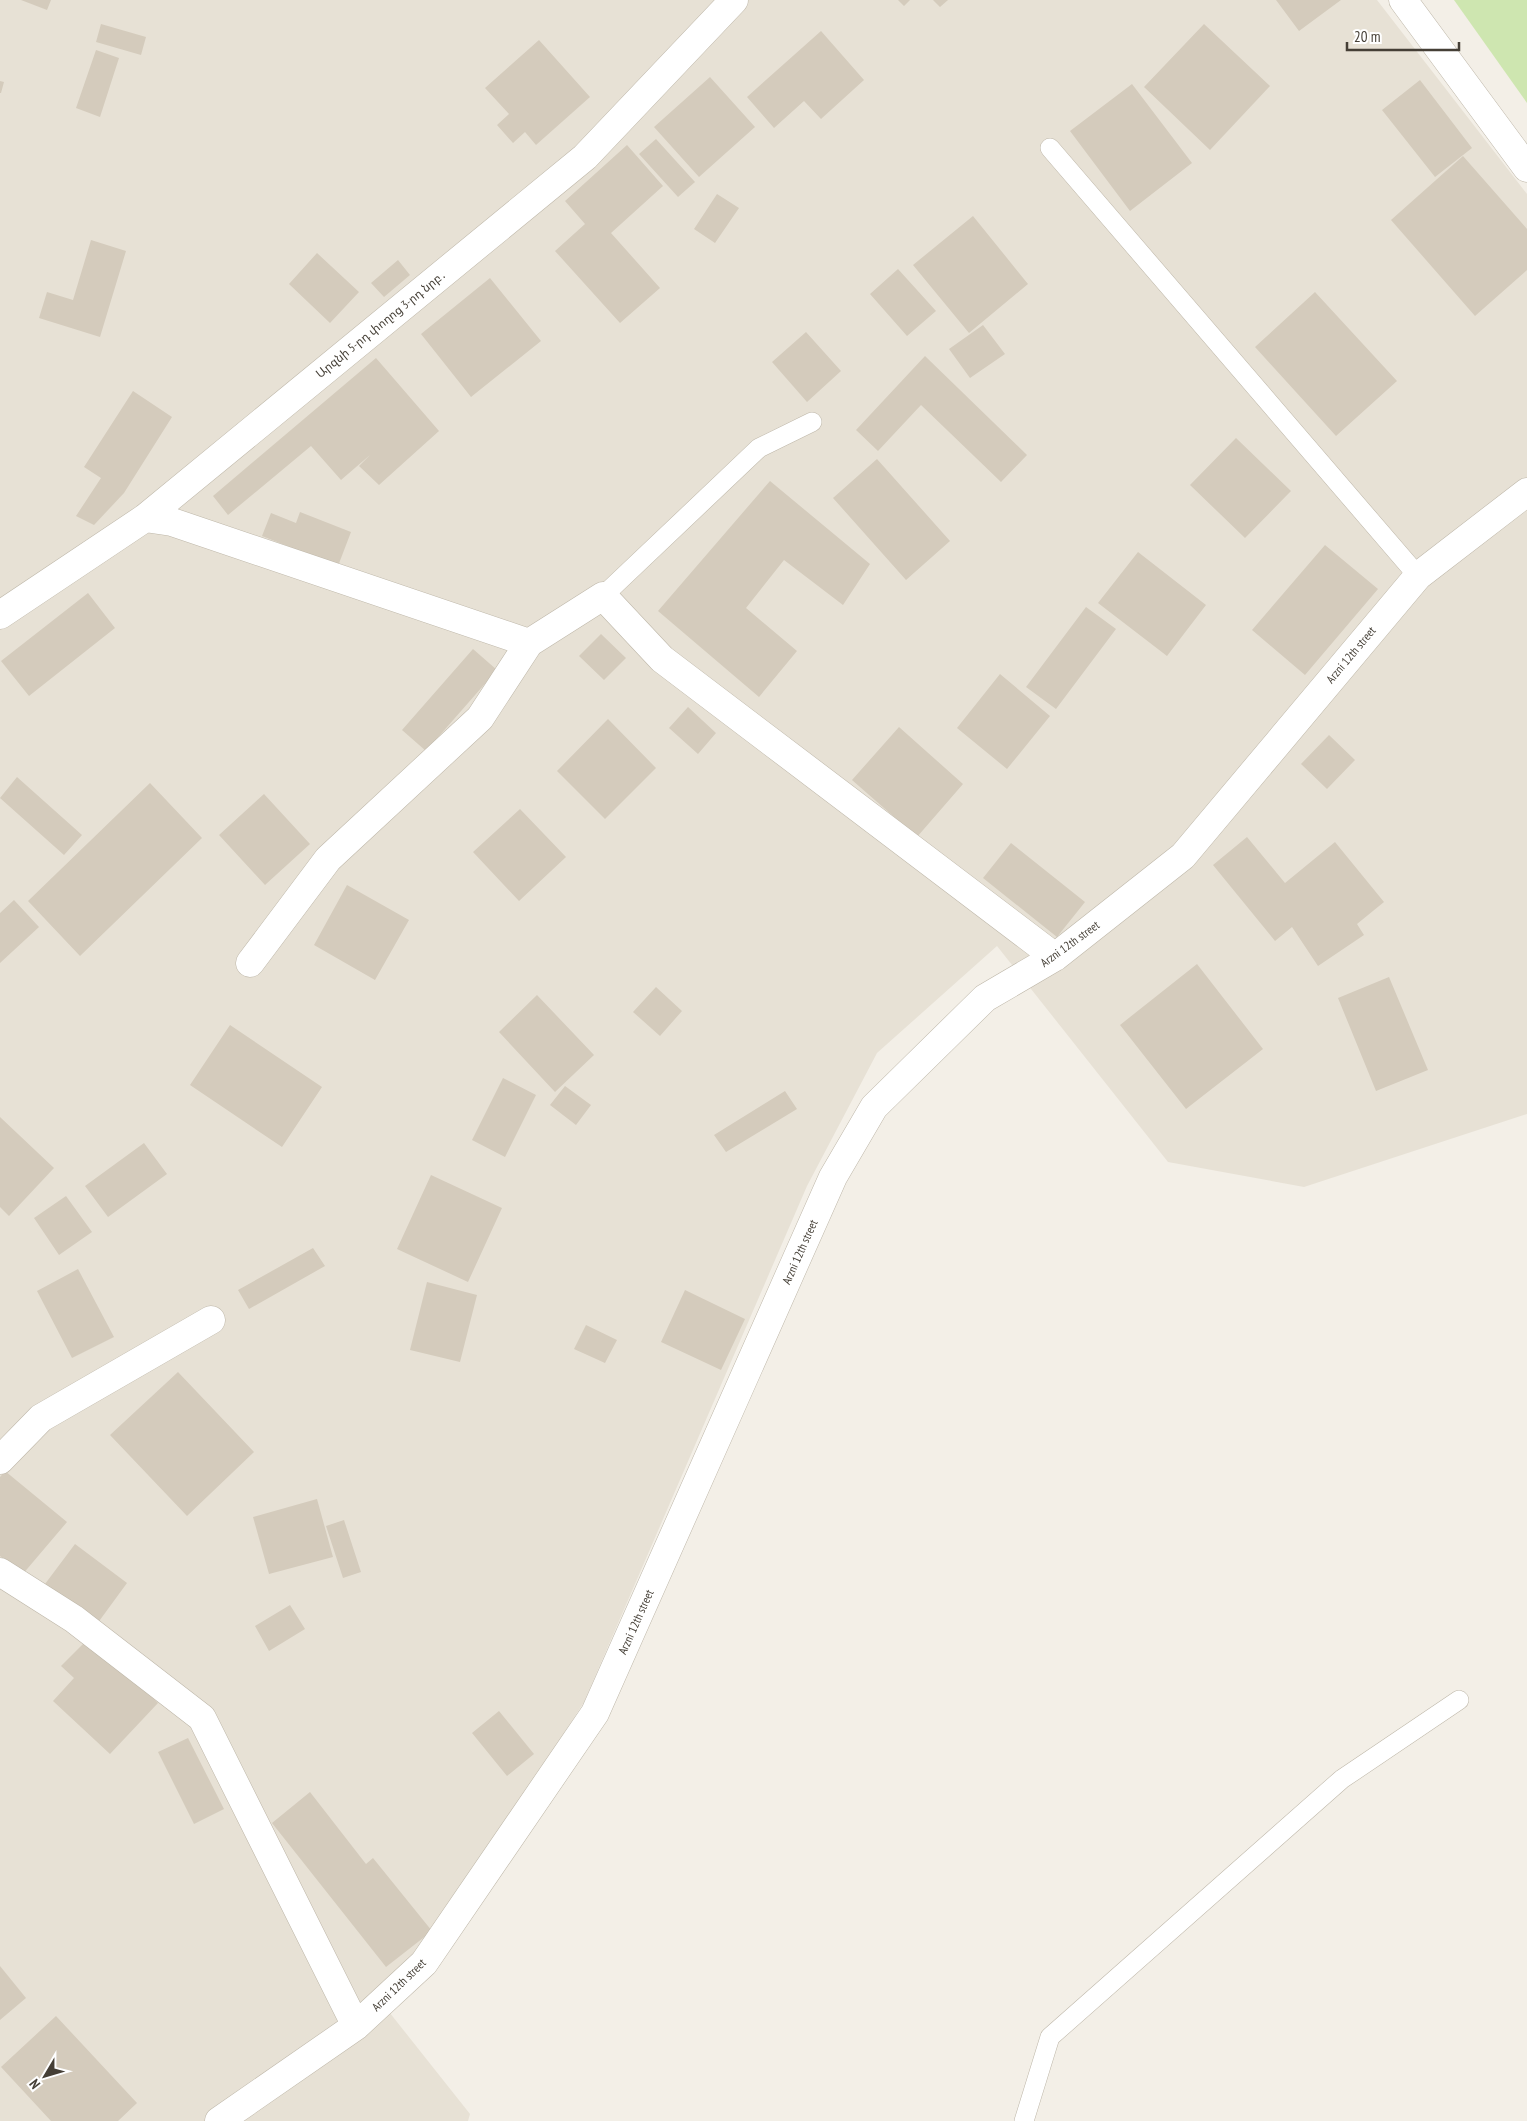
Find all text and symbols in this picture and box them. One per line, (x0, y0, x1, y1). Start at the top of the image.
scale bar (1347, 20, 1460, 52)
text: 20 m (1354, 27, 1380, 46)
street label: Արզնի 5-րդ փողոց 3-րդ նրբ․ (312, 266, 449, 381)
street label: Arzni 12th street (1323, 623, 1379, 686)
street label: Arzni 12th street (1037, 917, 1103, 970)
street label: Arzni 12th street (779, 1216, 821, 1287)
street label: Arzni 12th street (615, 1586, 657, 1657)
street label: Arzni 12th street (368, 1955, 429, 2014)
north arrow (20, 2051, 70, 2101)
text: N (25, 2075, 44, 2093)

